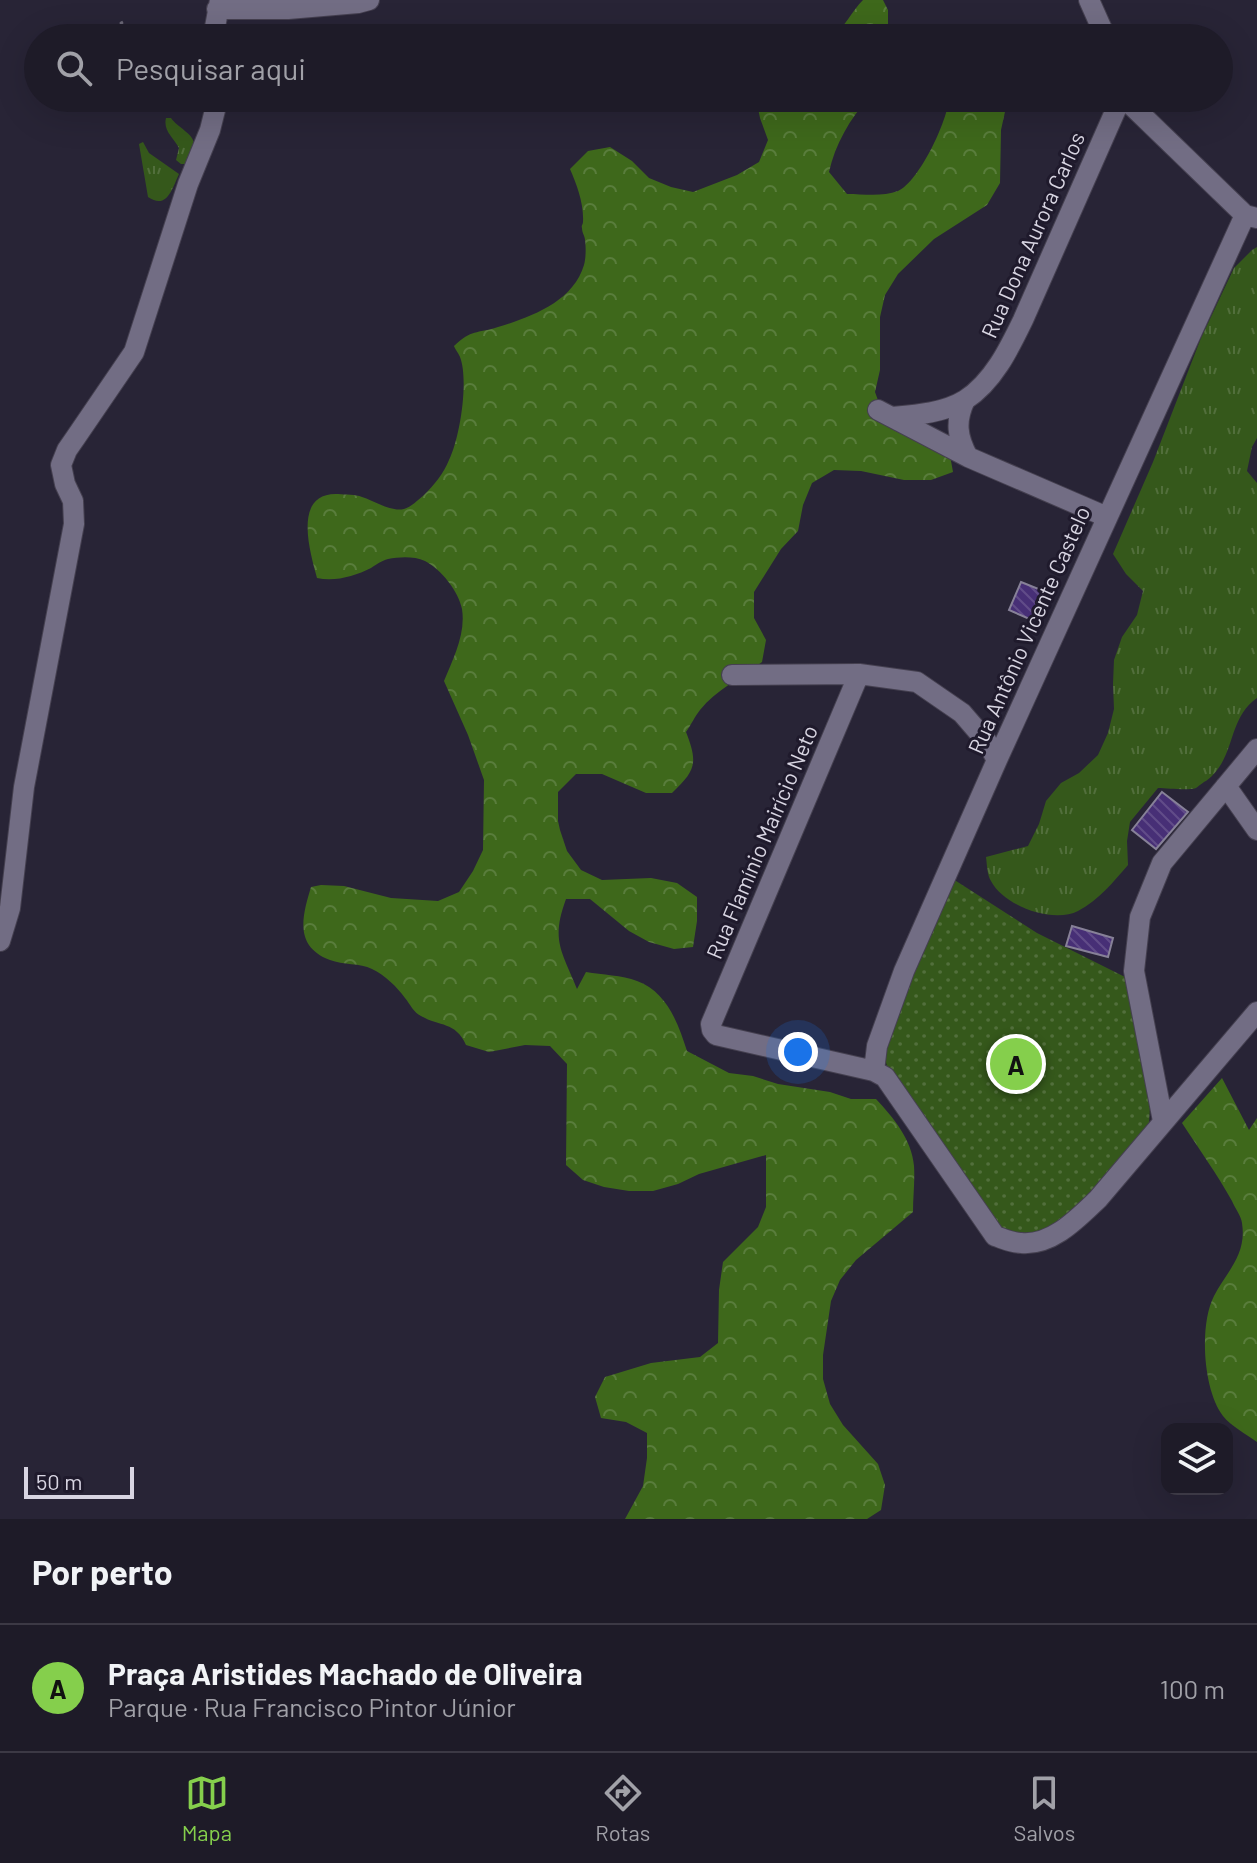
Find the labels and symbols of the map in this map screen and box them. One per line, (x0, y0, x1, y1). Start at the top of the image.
street label: Rua Dona Aurora Carlos (975, 128, 1089, 342)
street label: Rua Antônio Vicente Castelo (962, 502, 1095, 757)
street label: Rua Flamínio Mairício Neto (700, 721, 822, 962)
your location (778, 1032, 818, 1072)
pin: A (990, 1034, 1042, 1094)
scale bar (24, 1463, 134, 1499)

